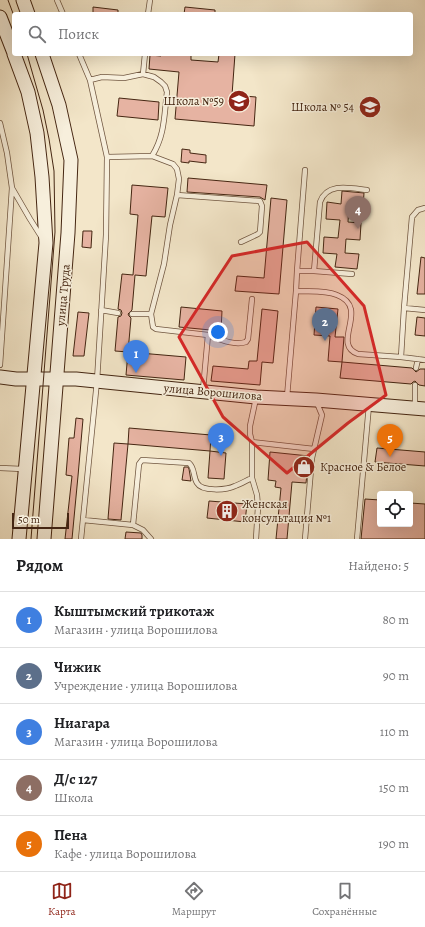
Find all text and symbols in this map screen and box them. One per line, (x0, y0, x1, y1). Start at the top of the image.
search box (12, 12, 413, 56)
icon: search (26, 23, 48, 45)
text: Поиск (58, 24, 99, 44)
school or university icon: Школа №59 (226, 88, 252, 114)
place label: Школа №59 (163, 93, 224, 109)
school or university icon: Школа № 54 (357, 94, 383, 120)
place label: Школа № 54 (291, 99, 355, 115)
pin: 4 (345, 196, 371, 229)
street label: улица Труда (52, 263, 74, 328)
pin: 2 (312, 308, 338, 341)
your location (208, 322, 228, 342)
pin: 1 (123, 340, 149, 373)
street label: улица Ворошилова (162, 380, 263, 404)
pin: 3 (208, 423, 234, 456)
pin: 5 (377, 424, 403, 457)
shop icon: Красное & Белое (291, 454, 317, 480)
place label: Красное & Белое (320, 459, 406, 475)
map controls (377, 491, 413, 527)
button: locate (377, 491, 413, 527)
place label: Женская консультация №1 (242, 496, 331, 526)
building icon: Женская консультация №1 (214, 498, 240, 524)
scale bar (12, 511, 69, 530)
text: 50 m (18, 512, 40, 527)
text: Рядом (16, 554, 63, 577)
text: Найдено: 5 (348, 557, 409, 574)
text: Кыштымский трикотаж (54, 601, 214, 621)
text: 1 (27, 611, 31, 628)
text: 80 m (382, 611, 409, 628)
text: Магазин · улица Ворошилова (54, 621, 218, 638)
text: Чижик (54, 657, 101, 677)
text: 2 (26, 667, 32, 684)
text: 90 m (383, 667, 409, 684)
text: Учреждение · улица Ворошилова (54, 677, 237, 694)
text: Ниагара (54, 713, 110, 733)
text: 3 (26, 723, 32, 740)
text: 110 m (380, 723, 409, 740)
text: Магазин · улица Ворошилова (54, 733, 218, 750)
text: Д/с 127 (54, 769, 97, 789)
text: 4 (26, 779, 32, 796)
text: 150 m (379, 779, 409, 796)
text: Школа (54, 789, 93, 806)
text: Пена (54, 825, 87, 845)
text: 5 (26, 835, 32, 852)
text: 190 m (378, 835, 409, 852)
text: Кафе · улица Ворошилова (54, 845, 197, 862)
tab: Карта (48, 880, 76, 919)
tab: Маршрут (172, 880, 216, 919)
tab: Сохранённые (312, 880, 377, 919)

